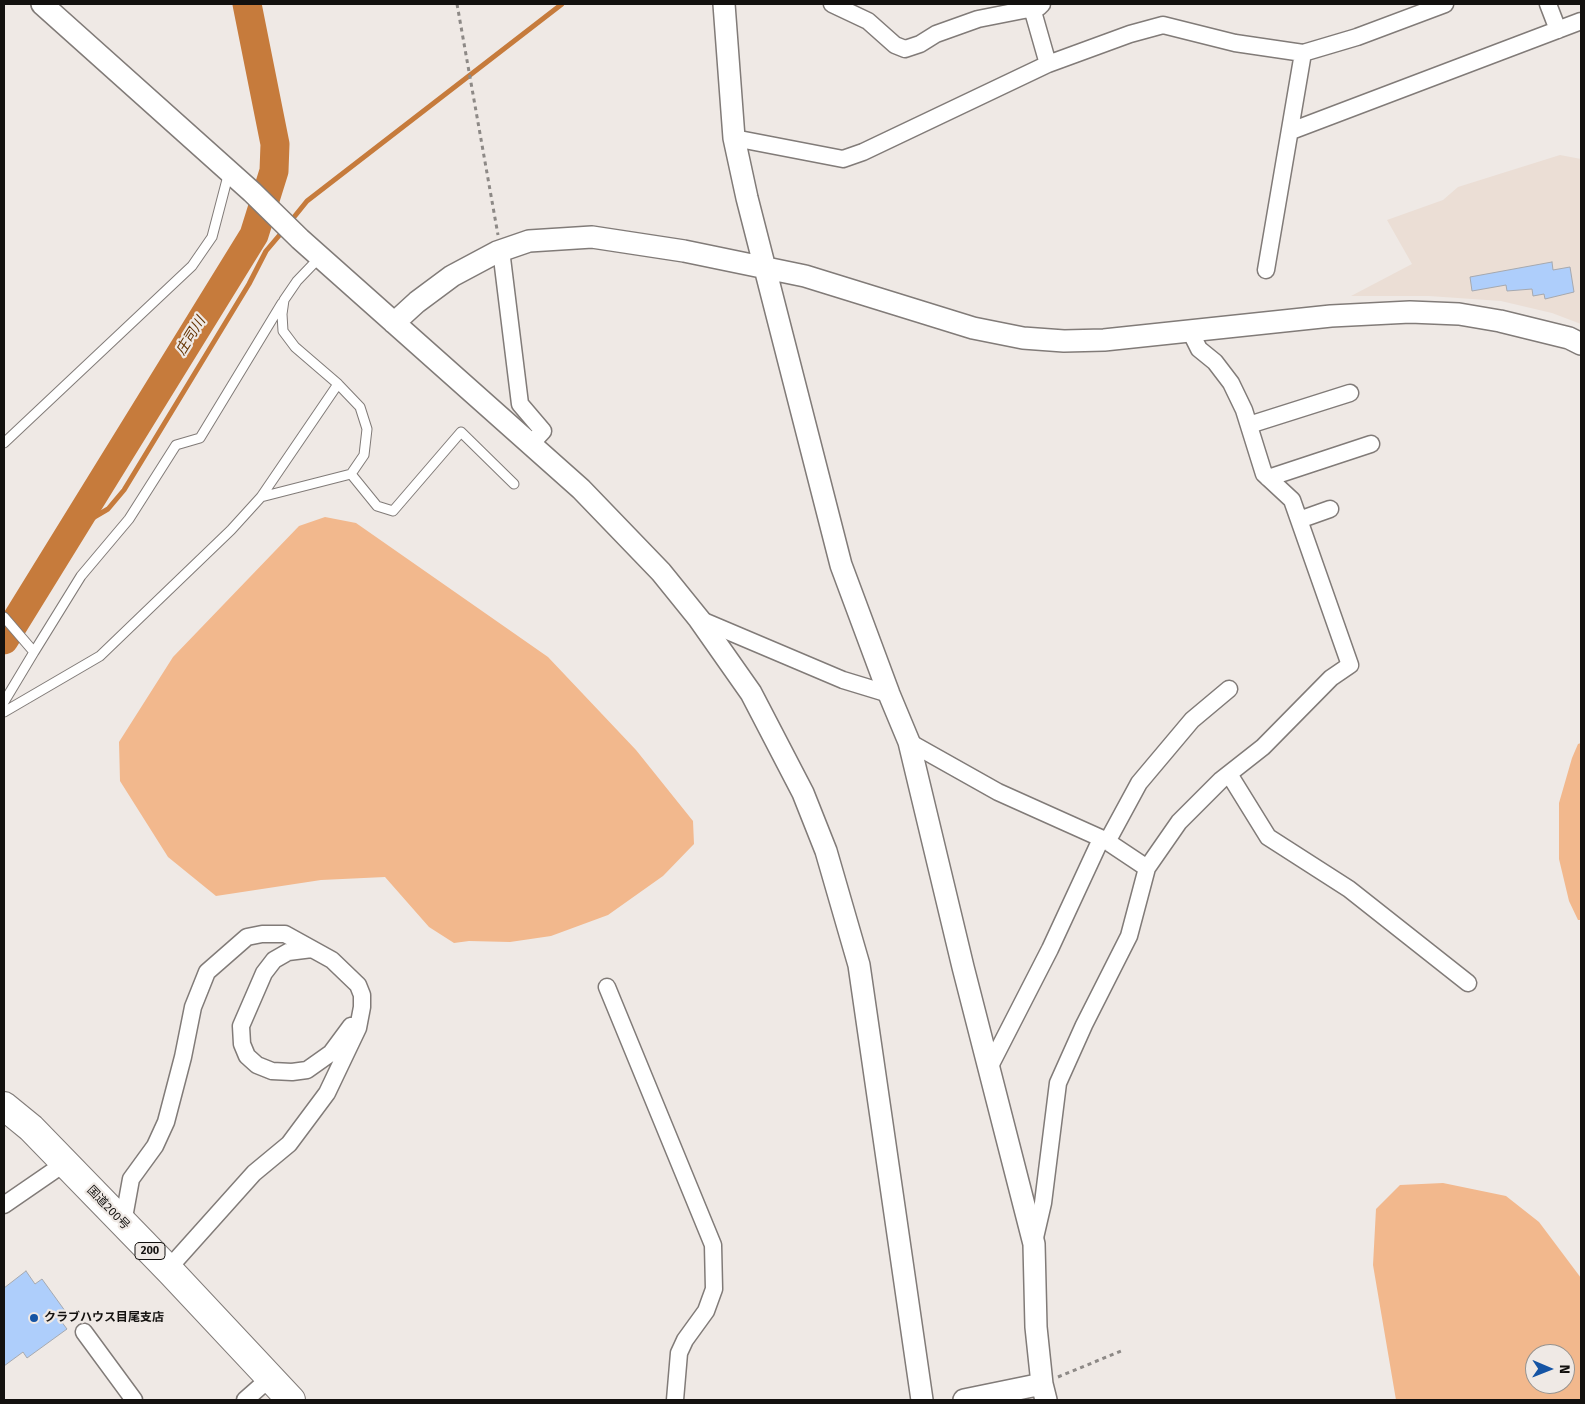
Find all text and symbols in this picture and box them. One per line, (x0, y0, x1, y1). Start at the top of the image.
water label: 庄司川 (173, 314, 209, 358)
street label: 国道200号 (84, 1183, 132, 1233)
road number: 200 (135, 1242, 165, 1260)
place label: クラブハウス目尾支店 (44, 1311, 164, 1325)
marker: クラブハウス目尾支店 (28, 1312, 40, 1324)
north arrow (1525, 1344, 1575, 1394)
text: N (1556, 1364, 1573, 1374)

